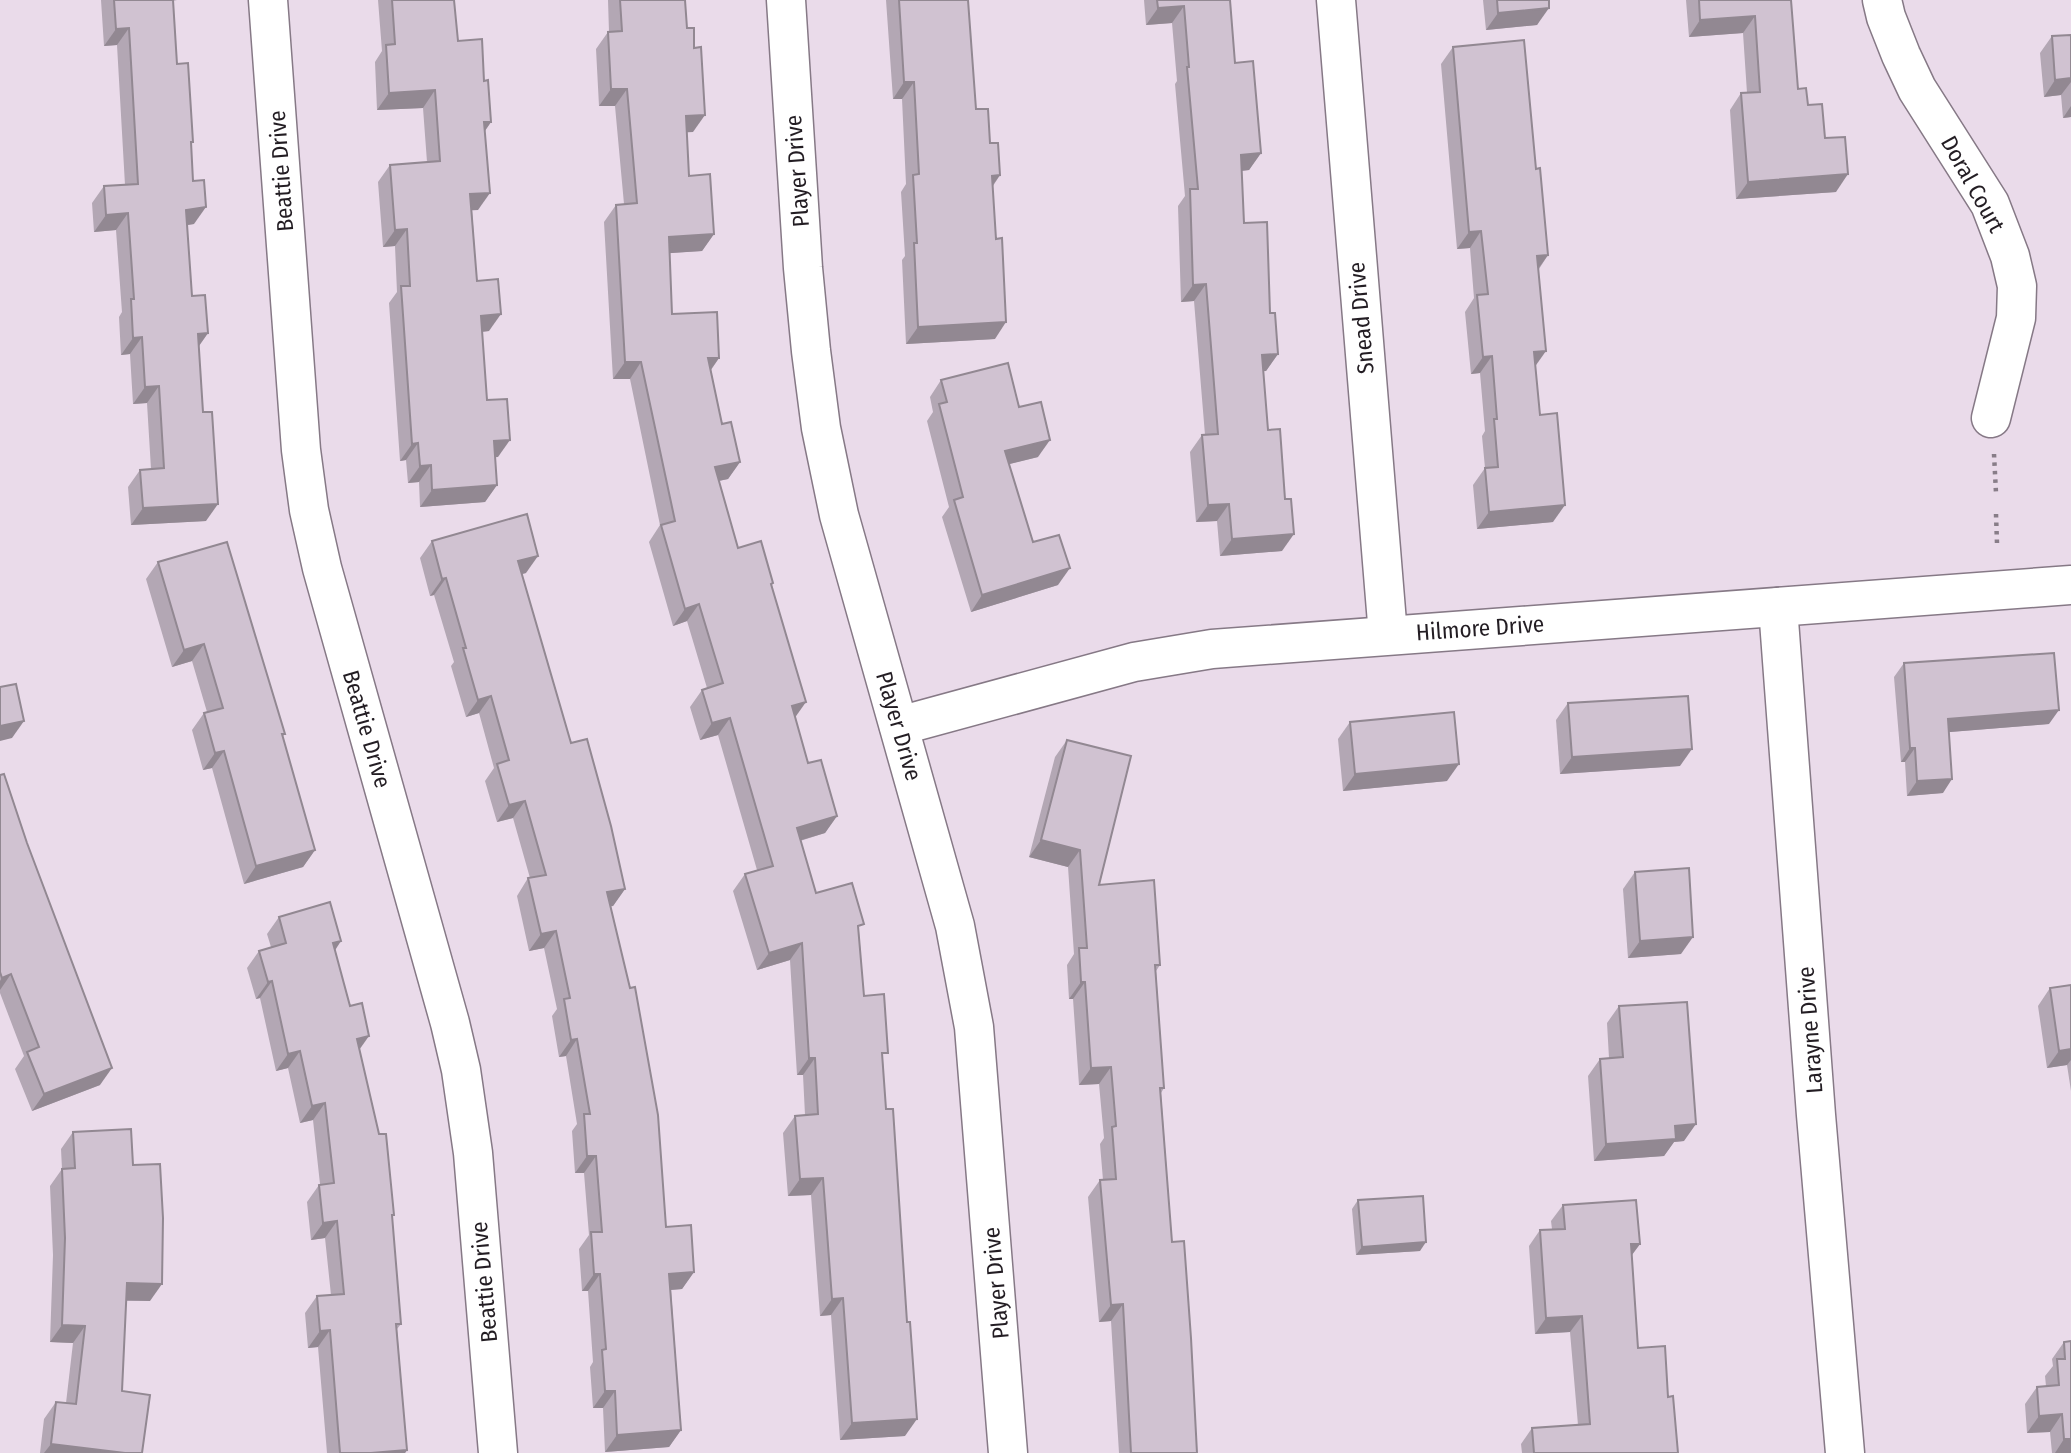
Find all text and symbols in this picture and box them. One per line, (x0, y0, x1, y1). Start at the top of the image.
street label: Beattie Drive (263, 110, 299, 232)
street label: Player Drive (779, 114, 815, 228)
street label: Doral Court (1935, 131, 2011, 238)
street label: Snead Drive (1342, 261, 1380, 375)
street label: Hilmore Drive (1415, 610, 1545, 646)
street label: Beattie Drive (337, 667, 397, 791)
street label: Player Drive (870, 668, 928, 784)
street label: Larayne Drive (1792, 965, 1828, 1095)
street label: Beattie Drive (465, 1220, 503, 1344)
street label: Player Drive (977, 1226, 1015, 1340)

